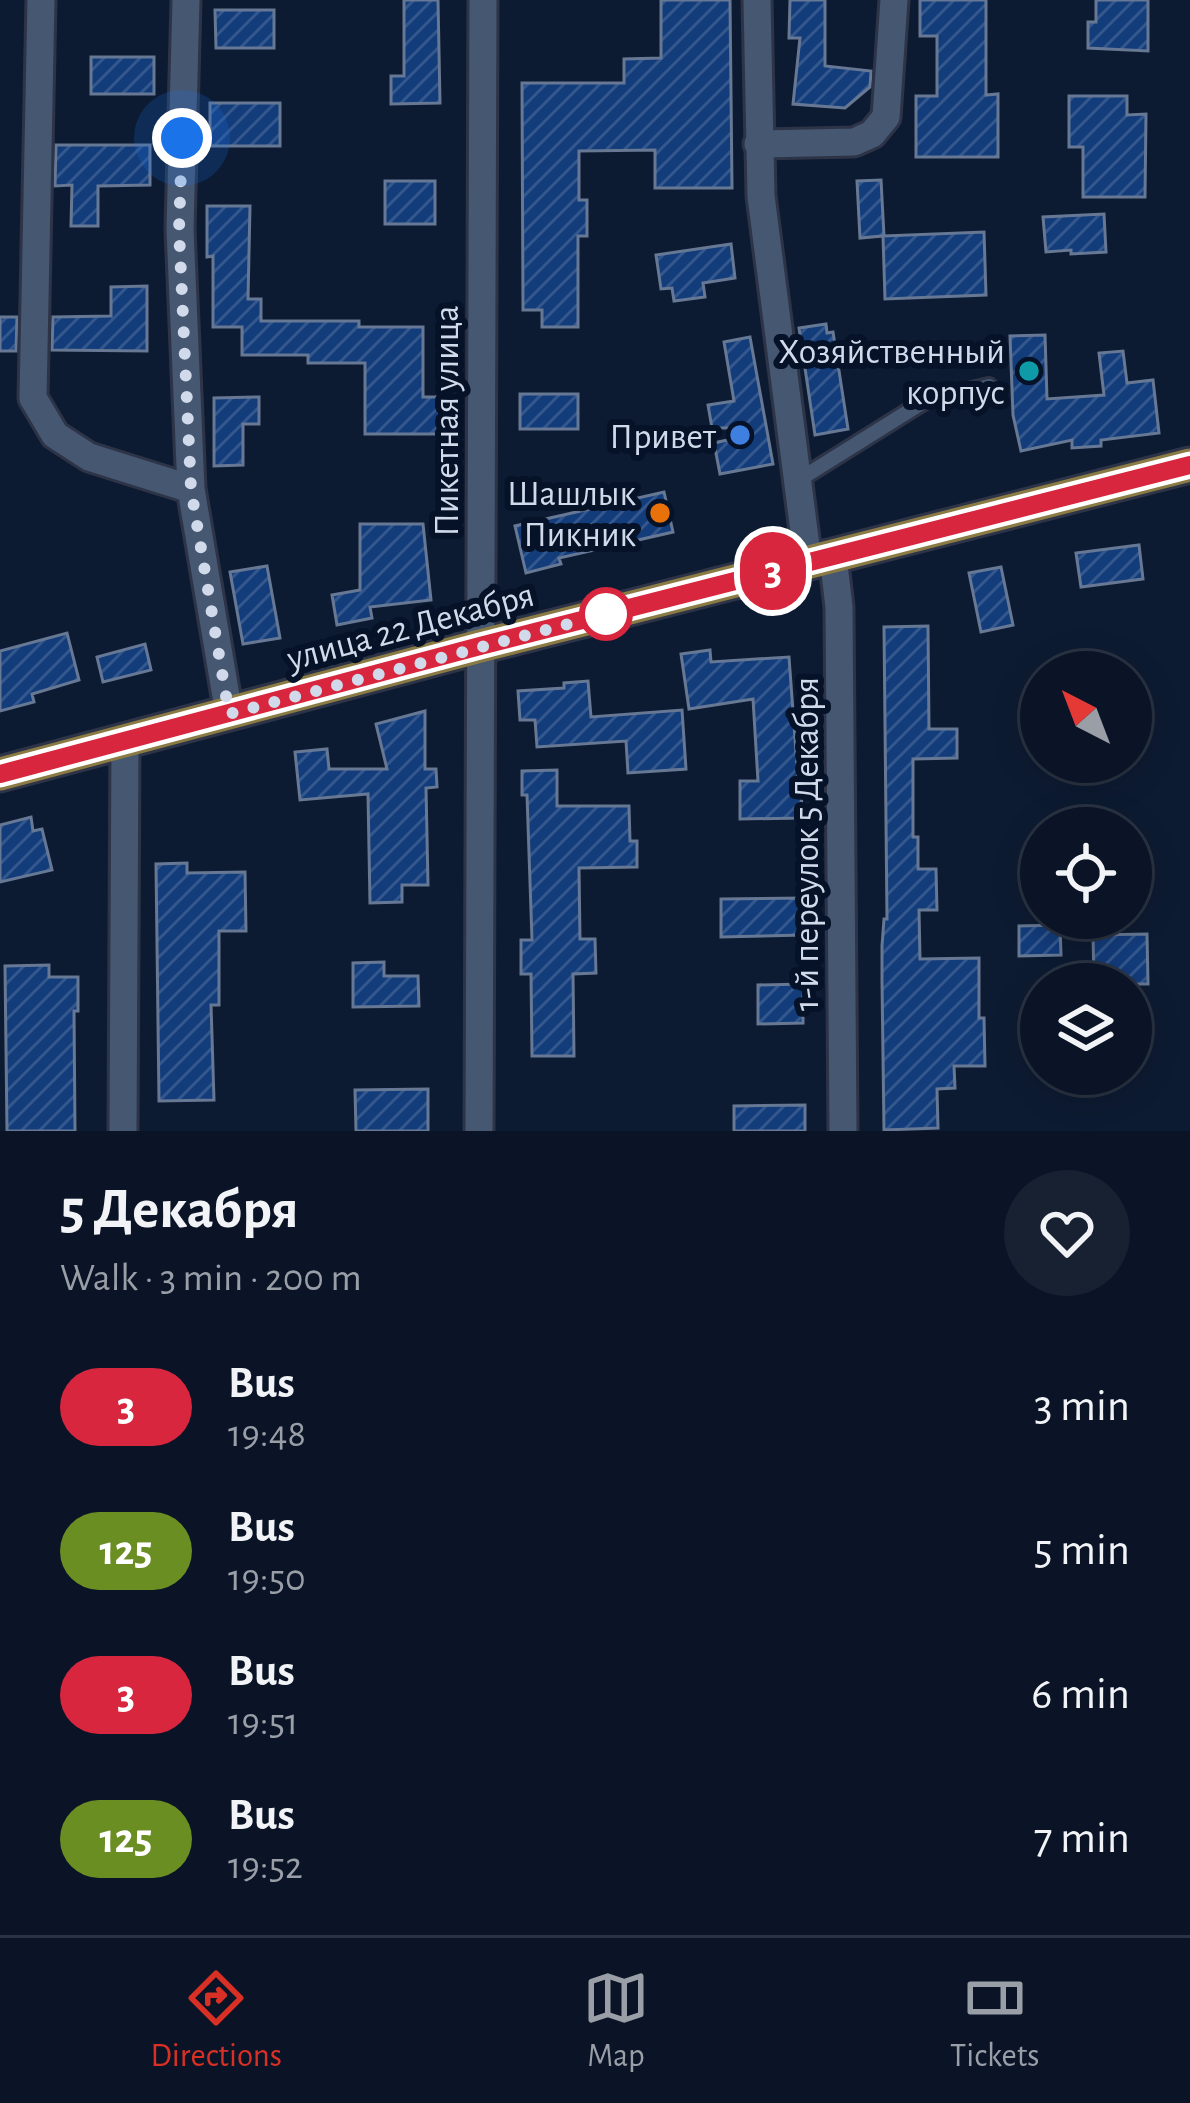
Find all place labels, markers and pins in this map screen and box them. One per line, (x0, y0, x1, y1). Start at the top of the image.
place label: Хозяйственный корпус (778, 334, 1005, 411)
marker: Хозяйственный корпус (1016, 358, 1042, 384)
place label: Привет (609, 419, 717, 455)
marker: Привет (727, 422, 753, 448)
place label: Шашлык Пикник (507, 476, 636, 553)
marker: Шашлык Пикник (647, 500, 673, 526)
unlabelled marker (581, 589, 631, 639)

